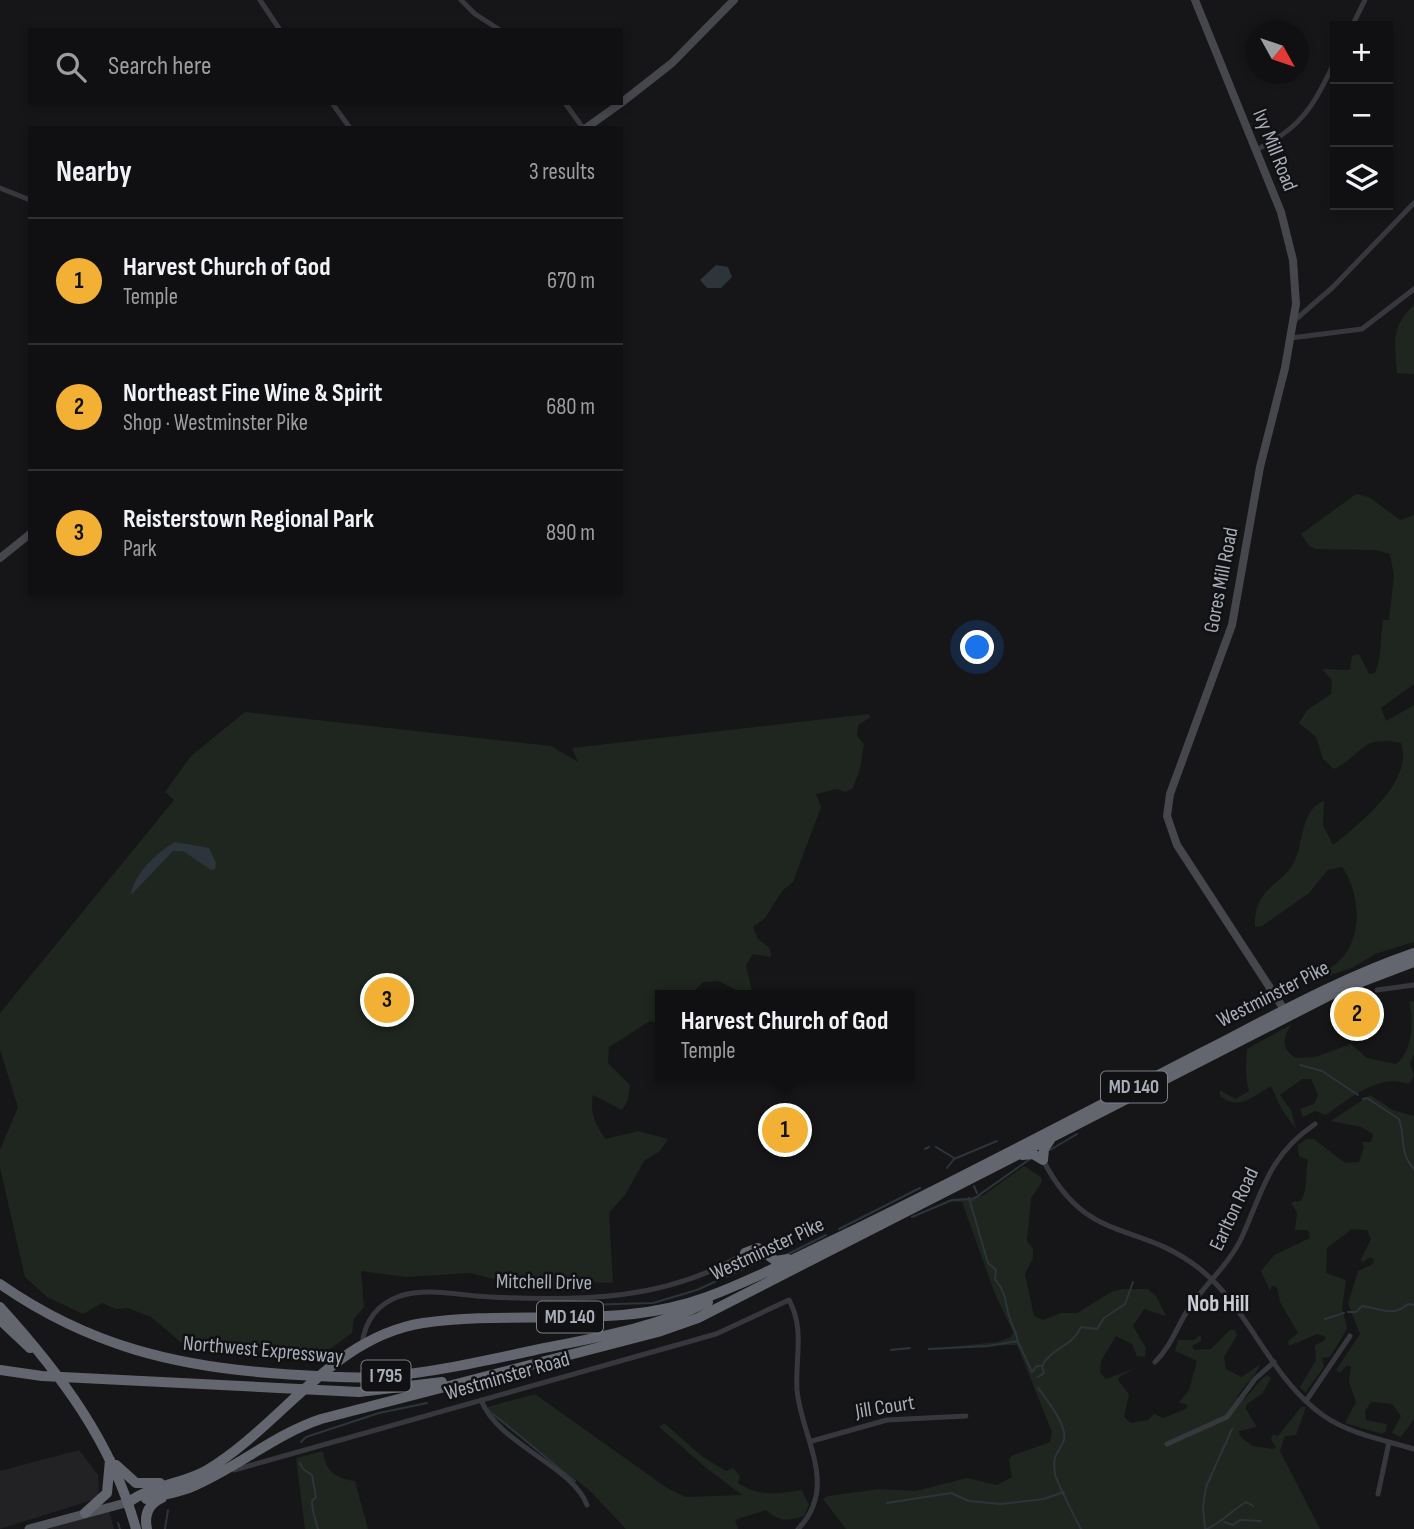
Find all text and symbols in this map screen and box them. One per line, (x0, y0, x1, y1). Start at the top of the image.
north arrow (1246, 21, 1309, 84)
map controls (1330, 21, 1393, 210)
button: + (1330, 21, 1393, 84)
search box (28, 28, 623, 105)
icon: search (52, 48, 90, 86)
text: Search here (108, 51, 211, 82)
button: − (1330, 84, 1393, 147)
street label: Ivy Mill Road (1247, 105, 1303, 195)
button: layers (1330, 147, 1393, 210)
text: Nearby (56, 154, 132, 190)
text: 3 results (529, 158, 595, 186)
text: Harvest Church of God (123, 252, 331, 283)
text: 1 (74, 267, 84, 295)
text: 670 m (547, 267, 595, 295)
text: Temple (123, 283, 178, 311)
text: Northeast Fine Wine & Spirit (123, 378, 382, 409)
text: 2 (74, 393, 84, 421)
text: 680 m (546, 393, 595, 421)
text: Shop · Westminster Pike (123, 409, 308, 437)
text: Reisterstown Regional Park (123, 504, 374, 535)
text: 3 (74, 519, 84, 547)
text: 890 m (546, 519, 595, 547)
street label: Gores Mill Road (1199, 525, 1243, 635)
text: Park (123, 535, 157, 563)
your location (960, 630, 994, 664)
street label: Westminster Pike (1213, 955, 1333, 1033)
pin: 3 (364, 974, 410, 1026)
pin: 2 (1334, 988, 1380, 1040)
popup (655, 990, 914, 1081)
text: Harvest Church of God (681, 1006, 888, 1037)
text: Temple (681, 1037, 736, 1065)
road number: MD 140 (1101, 1072, 1167, 1102)
pin: 1 (762, 1104, 808, 1156)
street label: Earlton Road (1204, 1164, 1264, 1254)
street label: Westminster Pike (706, 1212, 828, 1286)
street label: Mitchell Drive (496, 1269, 592, 1295)
district label: Nob Hill (1187, 1290, 1249, 1318)
road number: MD 140 (537, 1302, 603, 1332)
street label: Northwest Expressway (182, 1331, 344, 1369)
street label: Westminster Road (442, 1346, 572, 1406)
road number: I 795 (362, 1360, 410, 1392)
street label: Jill Court (853, 1390, 916, 1424)

